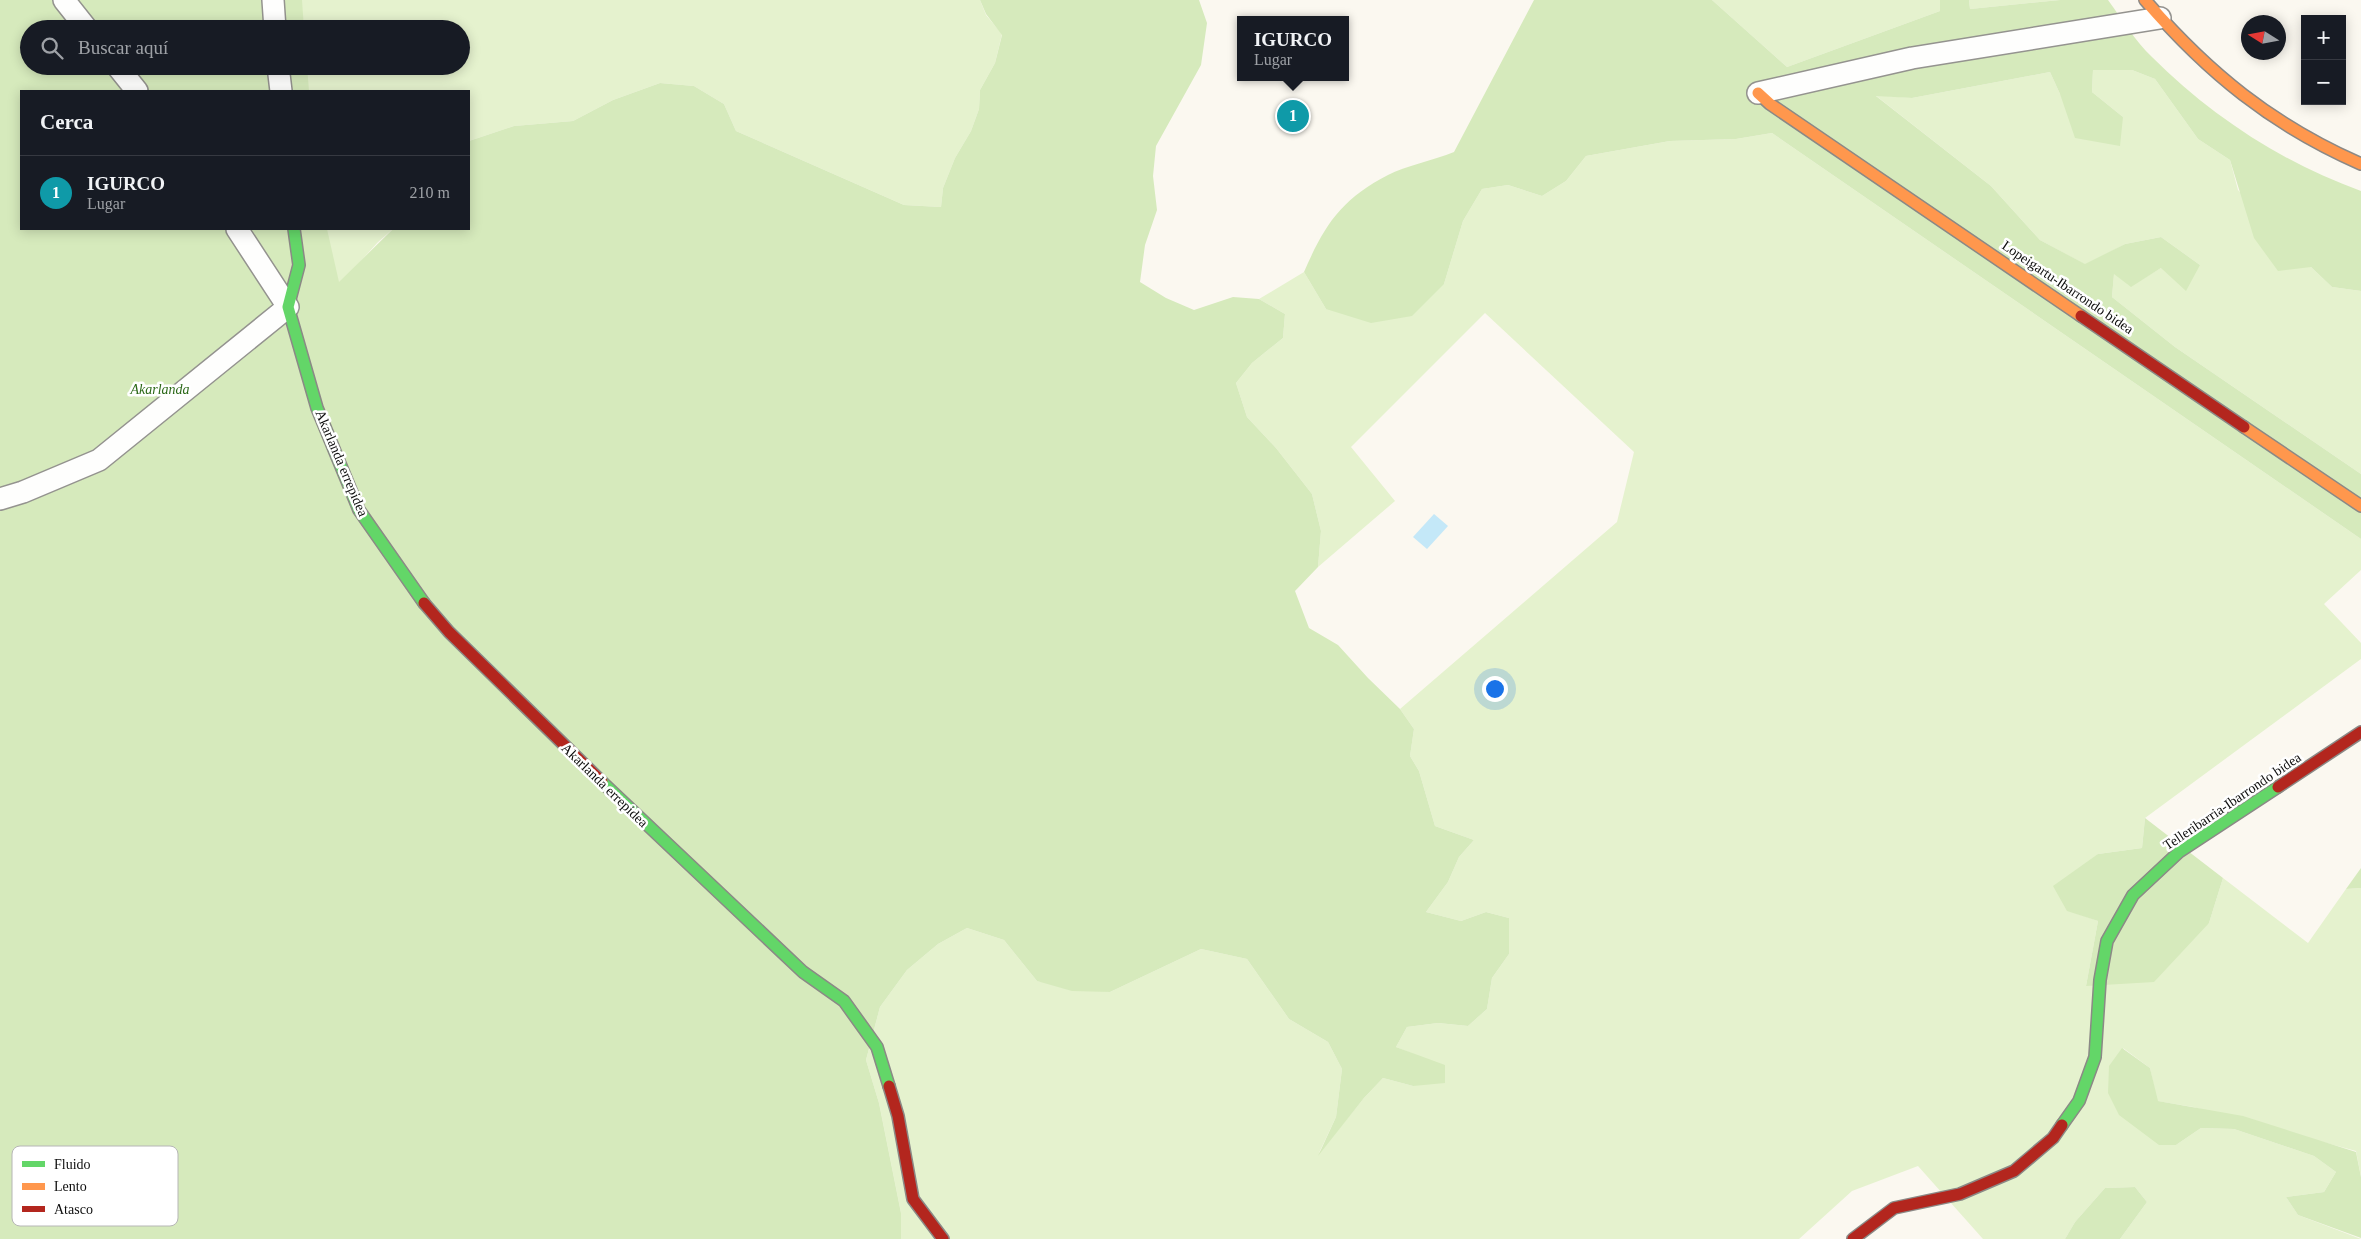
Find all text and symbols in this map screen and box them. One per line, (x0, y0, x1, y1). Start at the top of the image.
north arrow (2241, 15, 2286, 60)
map controls (2301, 15, 2346, 105)
button: + (2301, 15, 2346, 60)
popup (1237, 16, 1349, 81)
search box (20, 20, 470, 75)
text: IGURCO (1254, 29, 1332, 50)
icon: search (38, 34, 66, 62)
text: Buscar aquí (78, 37, 168, 58)
text: Lugar (1254, 51, 1292, 68)
button: − (2301, 60, 2346, 105)
pin: 1 (1277, 97, 1309, 135)
text: Cerca (40, 110, 93, 134)
text: IGURCO (87, 173, 165, 194)
text: 1 (52, 184, 60, 201)
text: 210 m (410, 184, 450, 201)
text: Lugar (87, 195, 125, 212)
street label: Lopeigartu-Ibarrondo bidea (1999, 238, 2137, 337)
park label: Akarlanda (129, 382, 190, 397)
street label: Akarlanda errepidea (312, 408, 371, 519)
your location (1482, 676, 1508, 702)
street label: Akarlanda errepidea (558, 740, 651, 831)
street label: Telleribarria-Ibarrondo bidea (2161, 749, 2305, 853)
legend (12, 1146, 178, 1226)
text: Fluido (54, 1157, 91, 1172)
text: Lento (54, 1179, 87, 1194)
text: Atasco (54, 1202, 93, 1217)

